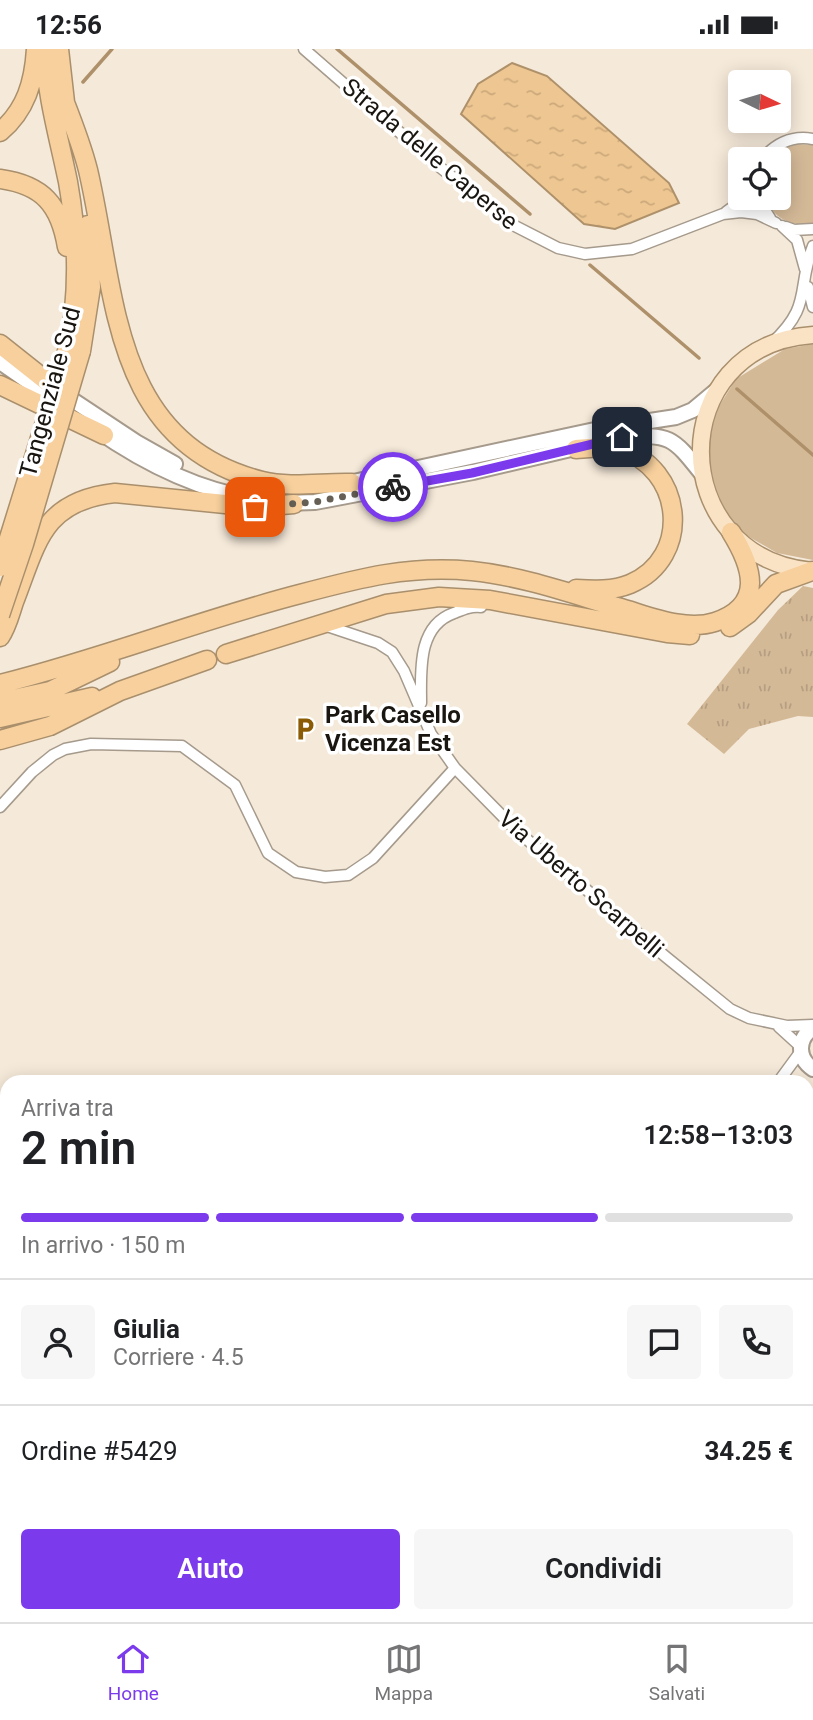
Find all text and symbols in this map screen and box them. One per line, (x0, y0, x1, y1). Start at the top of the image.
text: 12:56 (35, 10, 102, 40)
north arrow (728, 70, 791, 133)
map controls (728, 70, 791, 210)
street label: Strada delle Caperse (337, 73, 523, 235)
button: locate (728, 147, 791, 210)
street label: Tangenziale Sud (14, 304, 86, 480)
pin (592, 407, 652, 467)
icon: home (603, 418, 641, 456)
courier (358, 452, 428, 522)
icon: bike (374, 468, 412, 506)
pin (225, 477, 285, 537)
icon: bag (236, 488, 274, 526)
place label: Park Casello Vicenza Est (325, 701, 461, 757)
parking icon: Park Casello Vicenza Est (291, 715, 319, 743)
street label: Via Uberto Scarpelli (493, 805, 669, 963)
text: Arriva tra (21, 1095, 114, 1122)
text: 12:58–13:03 (643, 1120, 793, 1150)
text: 2 min (21, 1121, 136, 1175)
text: In arrivo · 150 m (21, 1232, 186, 1259)
button: person (21, 1305, 95, 1379)
button: chat (627, 1305, 701, 1379)
button: phone (719, 1305, 793, 1379)
text: Giulia (113, 1314, 180, 1344)
text: Corriere · 4.5 (113, 1344, 244, 1371)
text: Ordine #5429 (21, 1436, 178, 1466)
text: 34.25 € (704, 1436, 793, 1466)
button: Aiuto (21, 1529, 400, 1609)
button: Condividi (414, 1529, 793, 1609)
tab: Home (108, 1640, 159, 1705)
tab: Mappa (375, 1640, 433, 1705)
tab: Salvati (649, 1640, 705, 1705)

